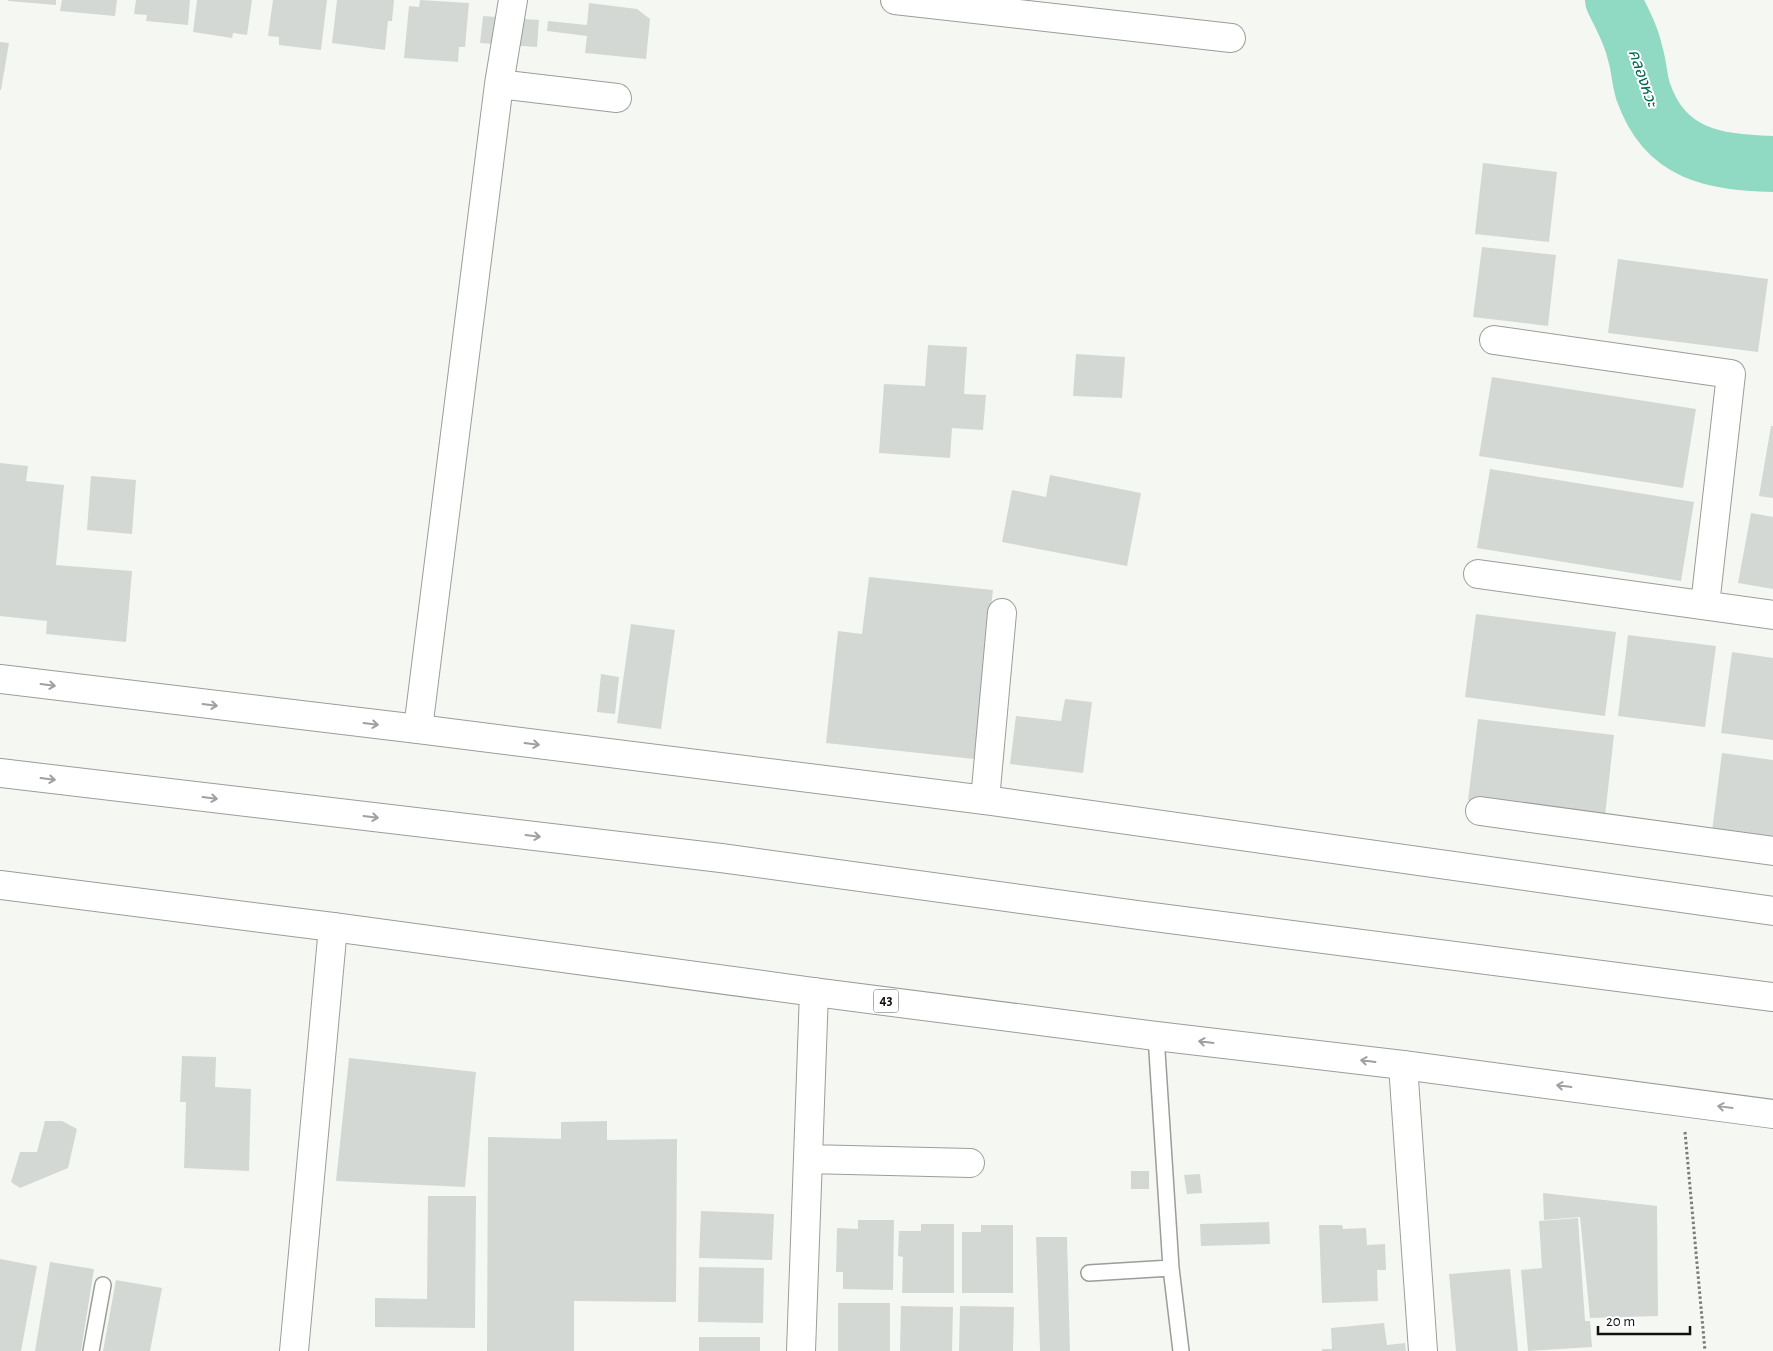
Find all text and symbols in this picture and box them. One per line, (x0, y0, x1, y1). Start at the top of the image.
water label: คลองหวะ (1626, 47, 1661, 110)
one-way arrow (40, 680, 56, 690)
one-way arrow (201, 700, 217, 710)
one-way arrow (363, 719, 379, 729)
one-way arrow (524, 739, 540, 749)
one-way arrow (40, 774, 56, 784)
one-way arrow (202, 793, 218, 803)
one-way arrow (363, 812, 379, 822)
one-way arrow (524, 831, 540, 841)
road number: 43 (874, 989, 898, 1012)
one-way arrow (1199, 1037, 1215, 1047)
one-way arrow (1360, 1055, 1376, 1065)
one-way arrow (1556, 1080, 1572, 1090)
one-way arrow (1717, 1102, 1733, 1112)
scale bar (1598, 1304, 1690, 1336)
text: 20 m (1606, 1314, 1635, 1329)

